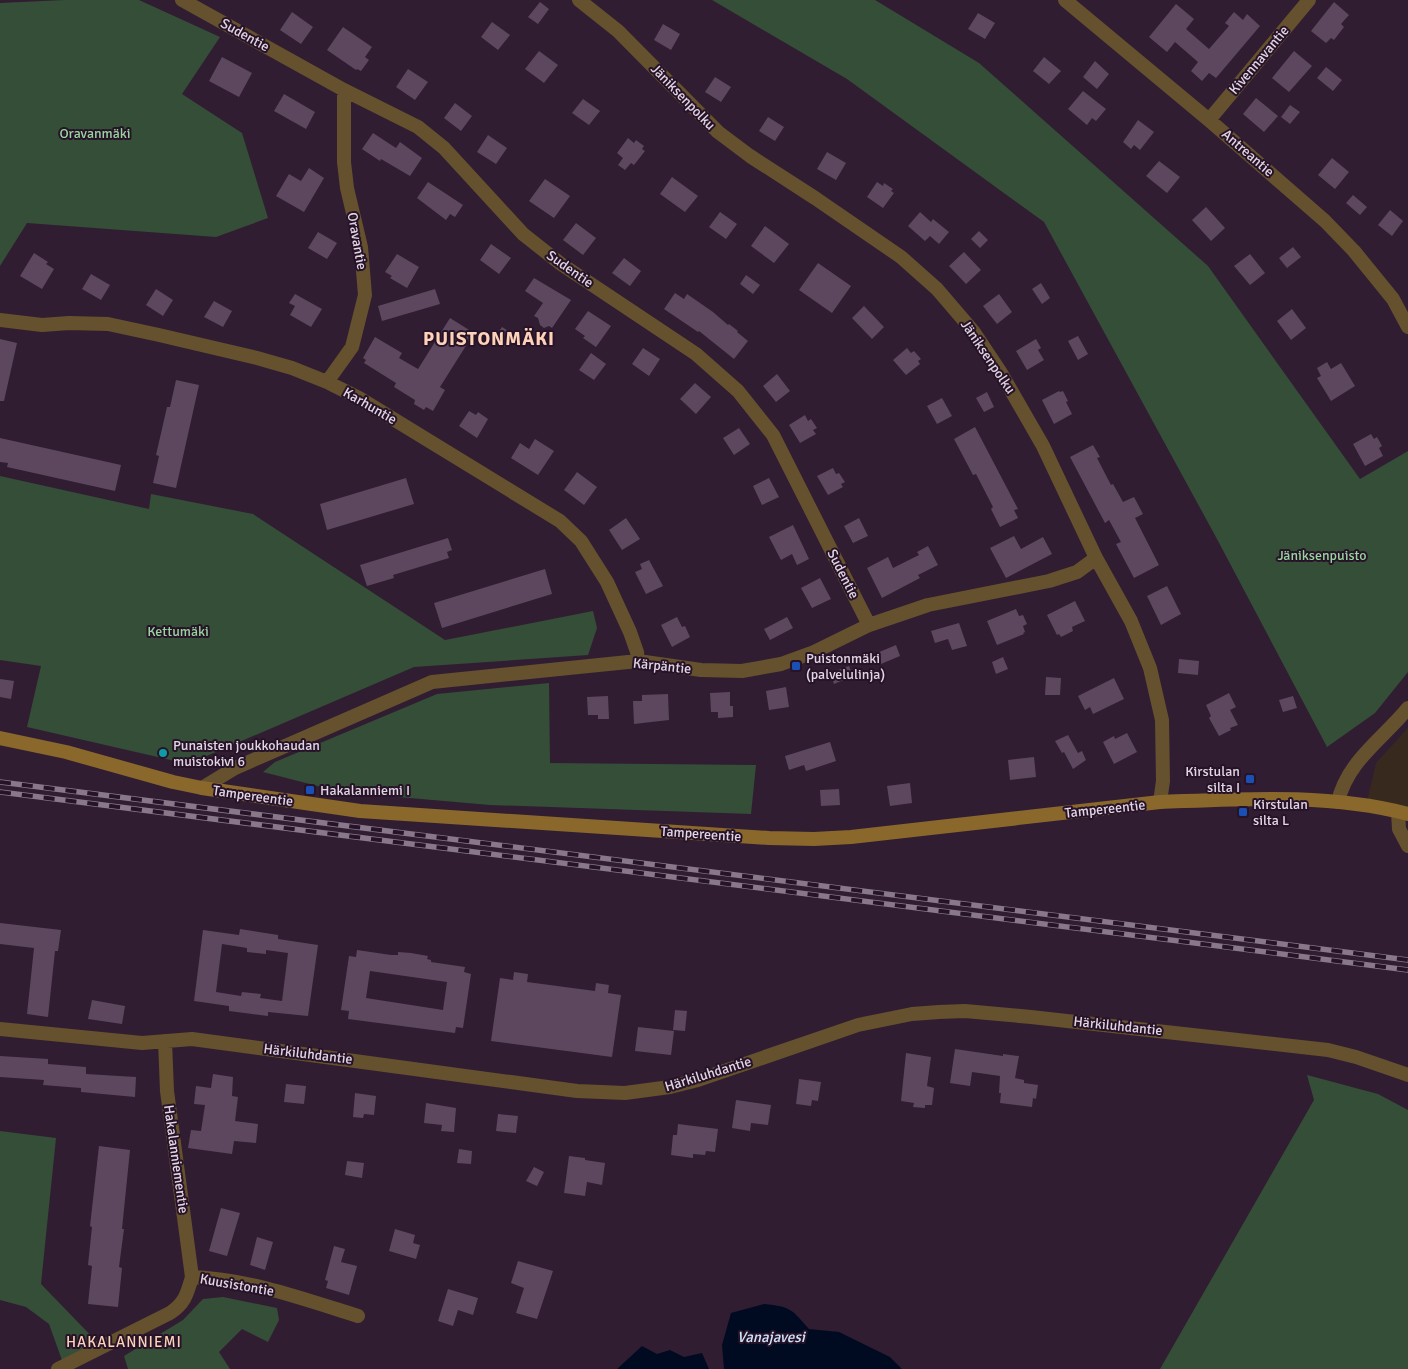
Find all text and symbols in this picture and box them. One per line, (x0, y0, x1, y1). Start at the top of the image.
street label: Sudentie (218, 15, 272, 55)
street label: Kivennavantie (1225, 22, 1293, 98)
street label: Jäniksenpolku (647, 60, 719, 134)
park label: Oravanmäki (59, 125, 131, 142)
street label: Antreantie (1218, 126, 1278, 180)
street label: Oravantie (344, 211, 370, 271)
street label: Sudentie (543, 247, 597, 291)
street label: Jäniksenpolku (957, 317, 1019, 397)
district label: PUISTONMÄKI (423, 327, 555, 351)
street label: Karhuntie (340, 384, 400, 428)
street label: Sudentie (823, 546, 863, 602)
park label: Jäniksenpuisto (1277, 547, 1367, 564)
park label: Kettumäki (147, 623, 209, 640)
place label: Puistonmäki (palvelulinja) (806, 650, 885, 683)
street label: Kärpäntie (632, 654, 692, 678)
marker: Puistonmäki (palvelulinja) (790, 660, 802, 672)
place label: Punaisten joukkohaudan muistokivi 6 (173, 737, 320, 770)
marker: Punaisten joukkohaudan muistokivi 6 (157, 747, 169, 759)
place label: Kirstulan silta I (1185, 763, 1240, 796)
marker: Kirstulan silta I (1244, 773, 1256, 785)
street label: Tampereentie (212, 782, 294, 810)
place label: Hakalanniemi I (320, 782, 410, 799)
marker: Hakalanniemi I (304, 784, 316, 796)
street label: Tampereentie (1064, 796, 1146, 822)
place label: Kirstulan silta L (1253, 796, 1308, 829)
marker: Kirstulan silta L (1237, 806, 1249, 818)
street label: Tampereentie (660, 823, 742, 845)
street label: Härkiluhdantie (1073, 1013, 1163, 1039)
street label: Härkiluhdantie (262, 1040, 354, 1068)
street label: Härkiluhdantie (663, 1053, 753, 1095)
street label: Hakalanniementie (160, 1104, 192, 1214)
street label: Kuusistontie (199, 1270, 275, 1300)
water label: Vanajavesi (737, 1328, 807, 1346)
district label: HAKALANNIEMI (66, 1333, 182, 1351)

